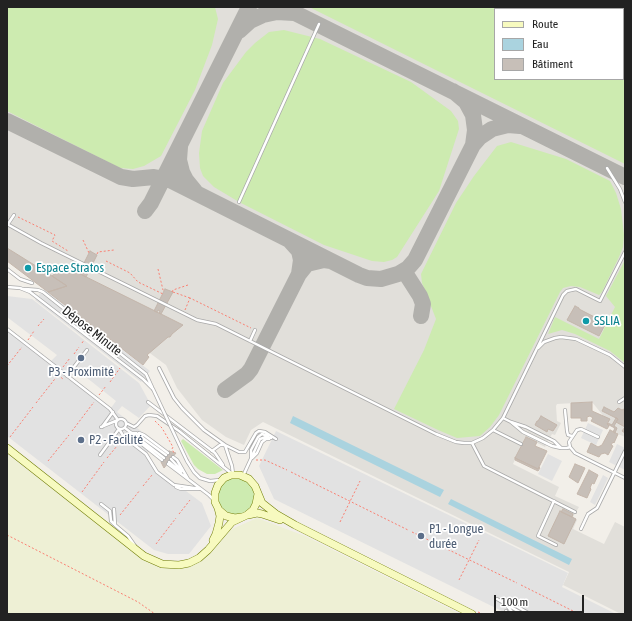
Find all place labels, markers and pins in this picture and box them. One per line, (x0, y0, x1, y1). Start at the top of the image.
place label: Espace Stratos (36, 260, 104, 276)
marker: Espace Stratos (23, 263, 33, 273)
place label: SSLIA (594, 313, 620, 329)
marker: SSLIA (581, 316, 591, 326)
marker: P3 - Proximité (76, 353, 86, 363)
place label: P3 - Proximité (48, 364, 114, 380)
place label: P2 - Facilité (89, 432, 143, 448)
marker: P2 - Facilité (76, 435, 86, 445)
place label: P1 - Longue durée (429, 521, 484, 552)
marker: P1 - Longue durée (416, 531, 426, 541)

